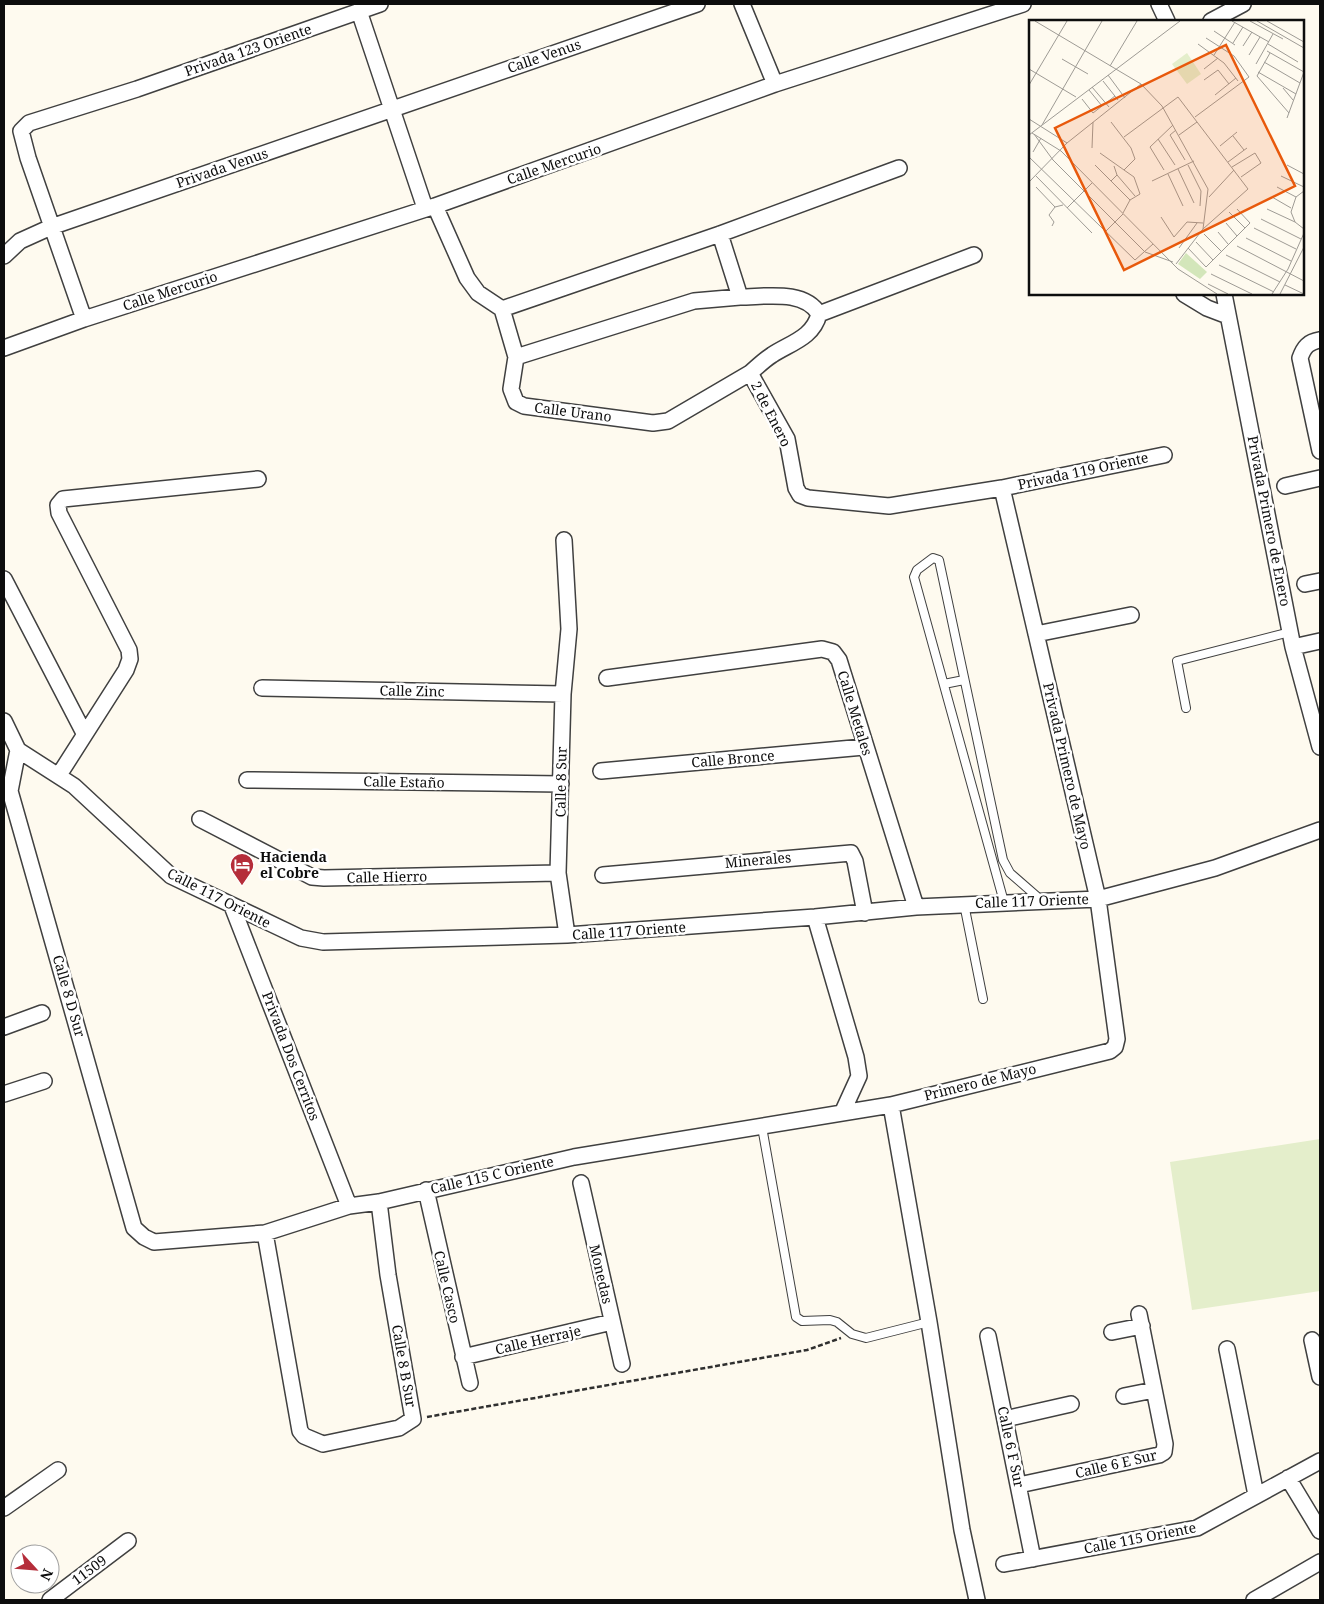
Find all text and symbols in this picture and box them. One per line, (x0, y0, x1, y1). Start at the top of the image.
street label: Privada 123 Oriente (182, 19, 314, 80)
inset map (1029, 20, 1304, 295)
street label: Calle Venus (505, 34, 583, 77)
street label: Calle Mercurio (504, 139, 603, 189)
street label: Privada Venus (173, 143, 270, 192)
street label: Calle Mercurio (120, 266, 220, 315)
street label: 2 de Enero (747, 378, 796, 450)
street label: Calle Urano (533, 397, 613, 426)
street label: Privada Primero de Enero (1244, 434, 1295, 608)
street label: Privada 119 Oriente (1016, 447, 1150, 494)
street label: Calle Metales (834, 668, 877, 758)
street label: Calle Zinc (379, 680, 445, 701)
street label: Privada Primero de Mayo (1039, 681, 1096, 851)
street label: Calle Bronce (691, 745, 775, 772)
street label: Calle 8 Sur (550, 746, 571, 818)
street label: Calle Estaño (363, 771, 445, 792)
place label: Hacienda el Cobre (260, 847, 327, 882)
street label: Minerales (724, 847, 792, 872)
hotel icon: Hacienda el Cobre (229, 852, 255, 886)
street label: Calle 117 Oriente (164, 863, 274, 932)
street label: Calle Hierro (347, 866, 427, 887)
street label: Calle 117 Oriente (975, 889, 1089, 912)
street label: Calle 117 Oriente (572, 917, 686, 944)
street label: Calle 8 D Sur (49, 953, 90, 1040)
street label: Privada Dos Cerritos (258, 989, 325, 1123)
street label: Primero de Mayo (922, 1058, 1038, 1105)
street label: Calle 115 C Oriente (428, 1151, 555, 1198)
street label: Monedas (585, 1242, 618, 1306)
street label: Calle Casco (430, 1249, 465, 1325)
street label: Calle Herraje (493, 1320, 583, 1359)
street label: Calle 8 B Sur (388, 1323, 421, 1409)
street label: Calle 6 F Sur (994, 1404, 1029, 1490)
street label: Calle 6 E Sur (1073, 1445, 1159, 1482)
street label: Calle 115 Oriente (1082, 1517, 1198, 1558)
north arrow (10, 1544, 60, 1594)
street label: 11509 (67, 1550, 110, 1589)
text: N (36, 1566, 58, 1584)

